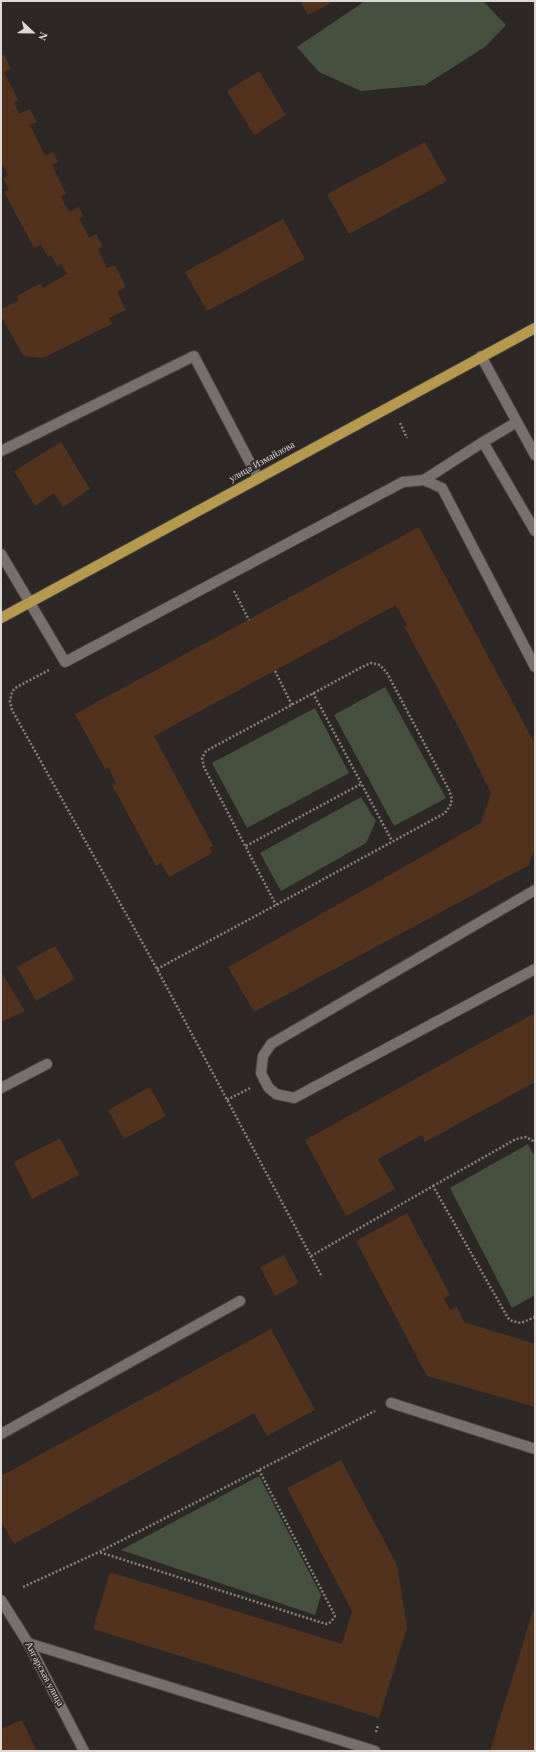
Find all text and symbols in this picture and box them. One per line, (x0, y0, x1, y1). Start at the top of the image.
north arrow (12, 12, 52, 52)
text: N (36, 31, 50, 42)
street label: улица Измайлова (227, 439, 297, 485)
street label: Ангарская улица (22, 1640, 66, 1708)

